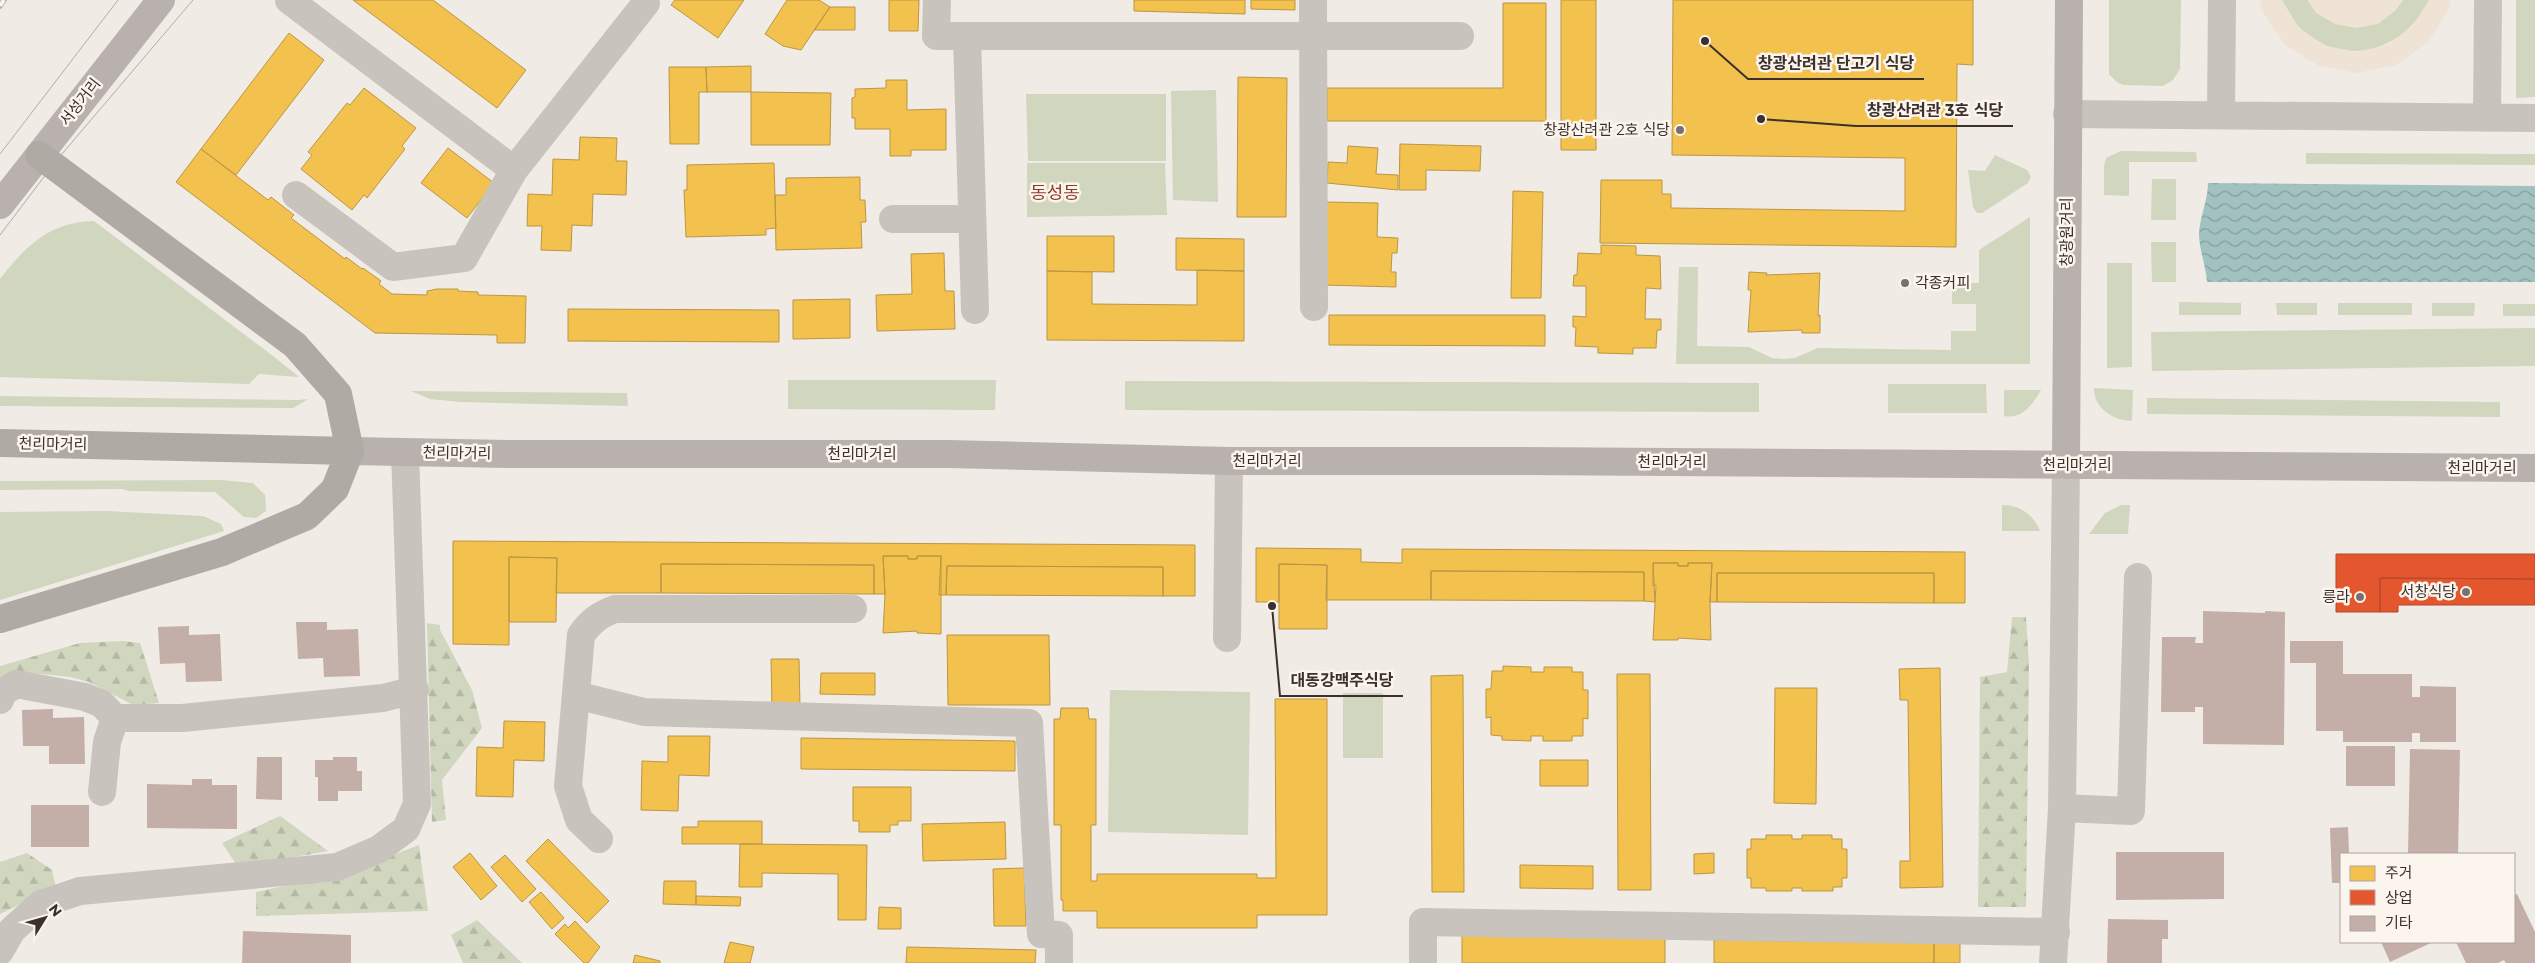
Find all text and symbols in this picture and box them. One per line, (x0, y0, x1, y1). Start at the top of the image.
callout: 창광산려관 단고기 식당 (1748, 48, 1924, 79)
text: 창광산려관 단고기 식당 (1758, 54, 1914, 73)
street label: 서성거리 (55, 74, 104, 129)
callout: 창광산려관 3호 식당 (1856, 95, 2013, 126)
text: 창광산려관 3호 식당 (1867, 101, 2003, 120)
place label: 창광산려관 2호 식당 (1543, 120, 1670, 139)
marker: 창광산려관 2호 식당 (1674, 124, 1686, 136)
district label: 동성동 (1030, 182, 1080, 204)
street label: 창광원거리 (2057, 197, 2076, 267)
place label: 각종커피 (1915, 273, 1970, 292)
marker: 각종커피 (1899, 277, 1911, 289)
street label: 천리마거리 (18, 433, 88, 454)
street label: 천리마거리 (422, 442, 492, 463)
street label: 천리마거리 (827, 444, 897, 463)
street label: 천리마거리 (1232, 451, 1302, 470)
street label: 천리마거리 (1637, 452, 1707, 471)
street label: 천리마거리 (2042, 455, 2112, 474)
street label: 천리마거리 (2447, 458, 2517, 477)
place label: 서창식당 (2401, 582, 2456, 601)
marker: 서창식당 (2460, 586, 2472, 598)
place label: 릉라 (2322, 587, 2350, 606)
marker: 릉라 (2354, 591, 2366, 603)
callout: 대동강맥주식당 (1280, 665, 1403, 696)
text: 대동강맥주식당 (1290, 671, 1394, 690)
legend (2340, 853, 2515, 943)
text: 주거 (2385, 863, 2413, 882)
text: 상업 (2385, 888, 2413, 907)
north arrow (20, 893, 70, 943)
text: N (45, 900, 66, 920)
text: 기타 (2385, 913, 2413, 932)

